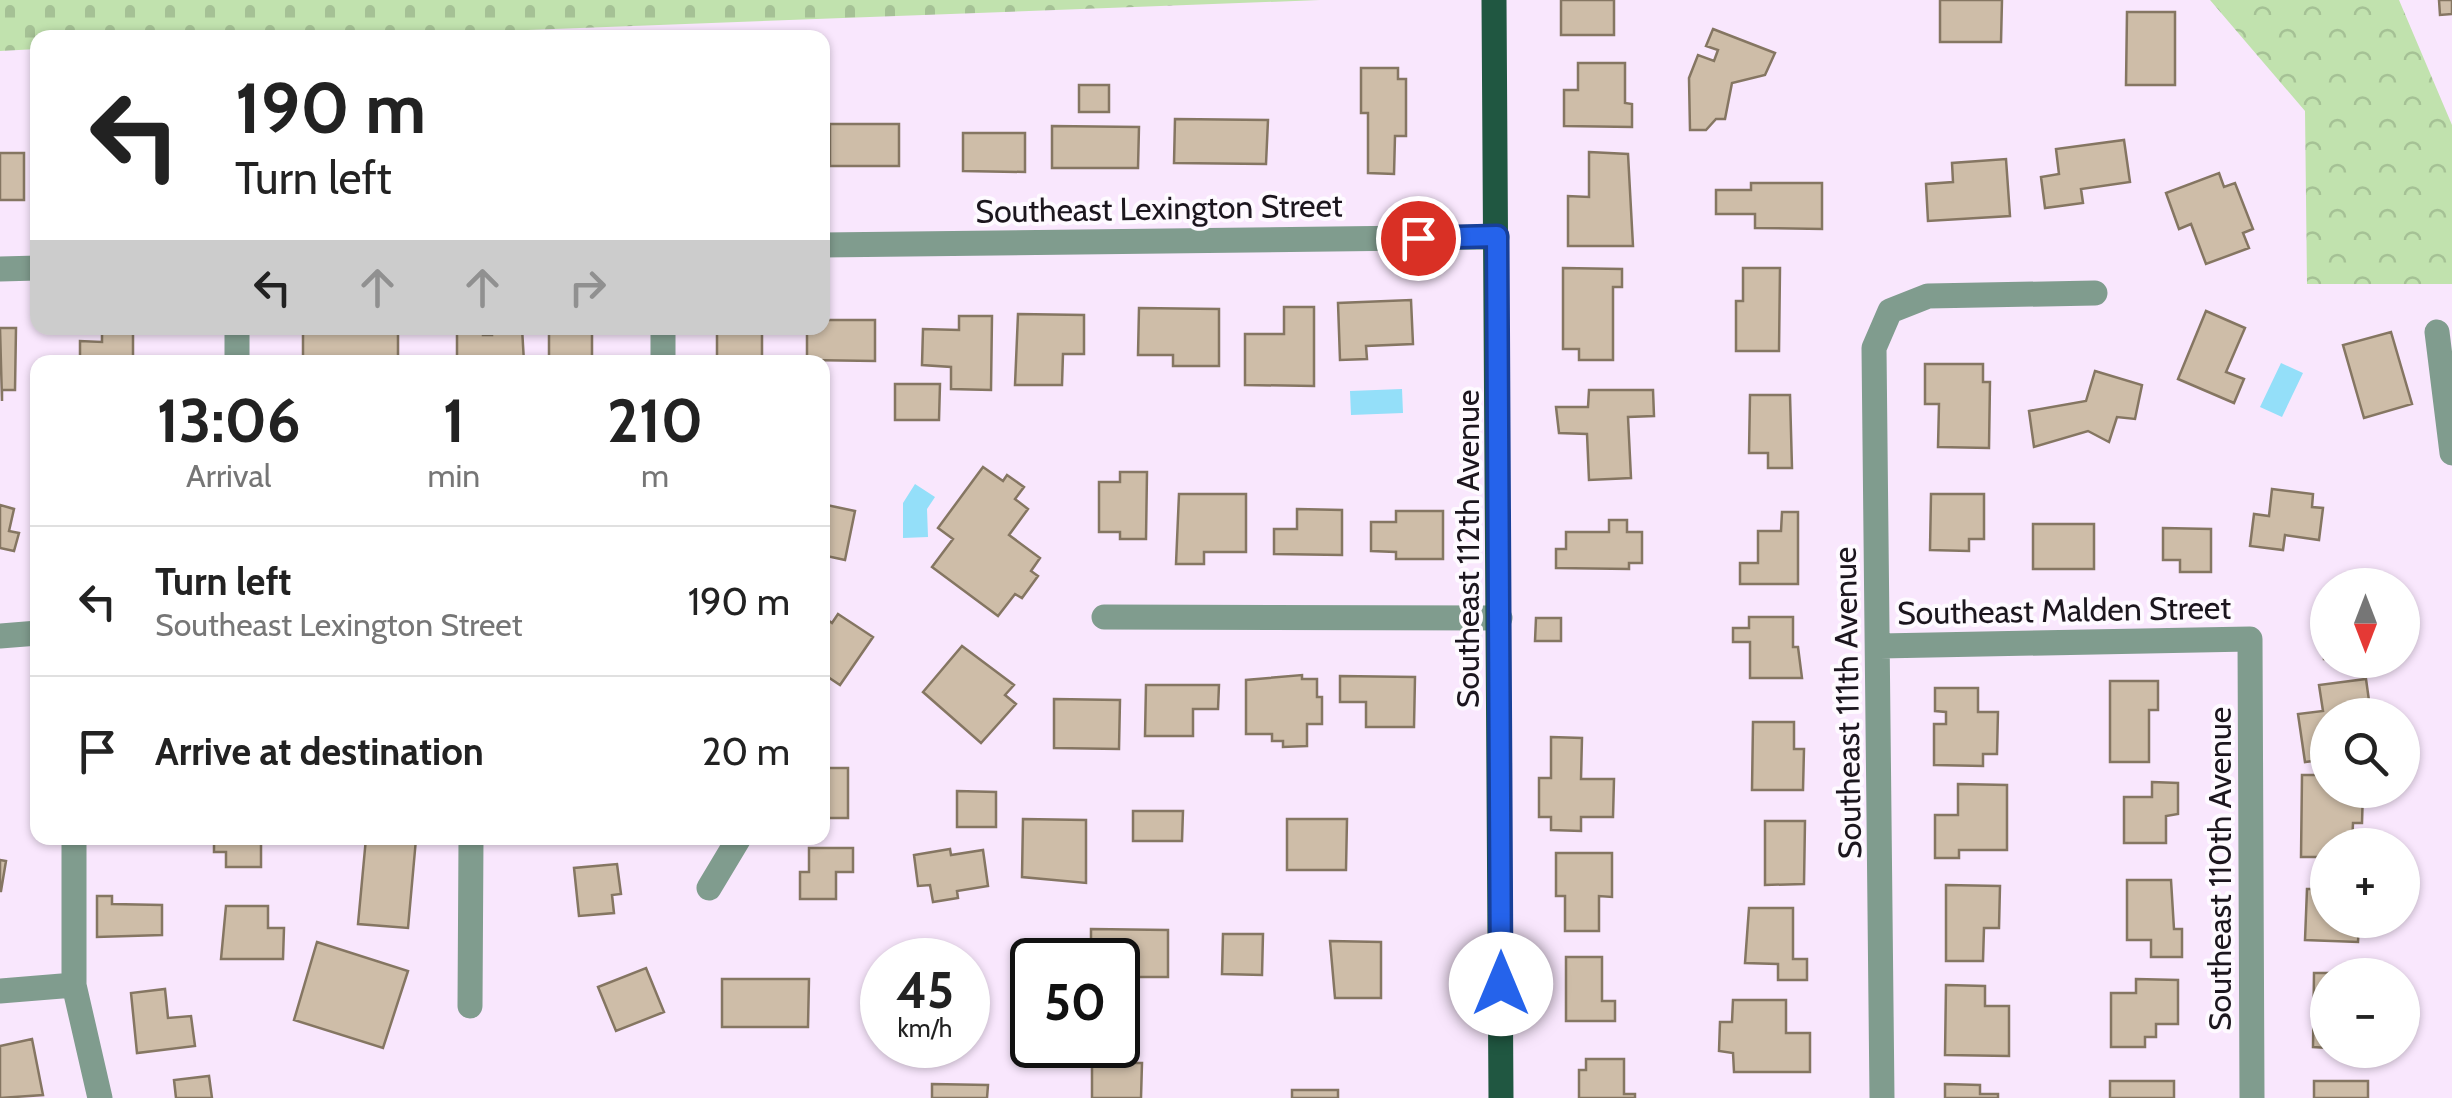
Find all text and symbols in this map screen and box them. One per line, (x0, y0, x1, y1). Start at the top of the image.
text: 190 m (235, 65, 426, 151)
icon: left (70, 70, 200, 200)
text: Turn left (235, 151, 392, 205)
street label: Southeast Lexington Street (975, 185, 1343, 231)
pin (1376, 196, 1461, 281)
icon: arrive (1391, 211, 1446, 266)
icon: left (245, 260, 300, 315)
icon: ahead (350, 260, 405, 315)
icon: ahead (455, 260, 510, 315)
icon: right (560, 260, 615, 315)
text: 13:06 (157, 384, 301, 457)
text: 1 (443, 384, 465, 457)
text: 210 (607, 384, 703, 457)
street label: Southeast 112th Avenue (1448, 390, 1487, 708)
text: Arrival (186, 456, 271, 495)
text: min (427, 456, 480, 495)
text: m (641, 456, 669, 495)
street label: Southeast 111th Avenue (1825, 547, 1869, 859)
text: Turn left (155, 558, 291, 605)
north arrow (2310, 568, 2420, 678)
map controls (2310, 568, 2420, 1068)
icon: left (70, 574, 125, 629)
text: 190 m (688, 578, 790, 625)
street label: Southeast Malden Street (1897, 588, 2232, 632)
text: Southeast Lexington Street (155, 605, 522, 644)
button: search (2310, 698, 2420, 808)
street label: Southeast 110th Avenue (2200, 707, 2239, 1031)
icon: arrive (70, 724, 125, 779)
text: Arrive at destination (155, 728, 484, 775)
text: 20 m (702, 728, 790, 775)
button: + (2310, 828, 2420, 938)
position arrow (1449, 932, 1553, 1036)
speed limit sign: 50 (1010, 938, 1140, 1068)
button: − (2310, 958, 2420, 1068)
text: 45 (896, 960, 954, 1021)
text: km/h (898, 1013, 952, 1043)

